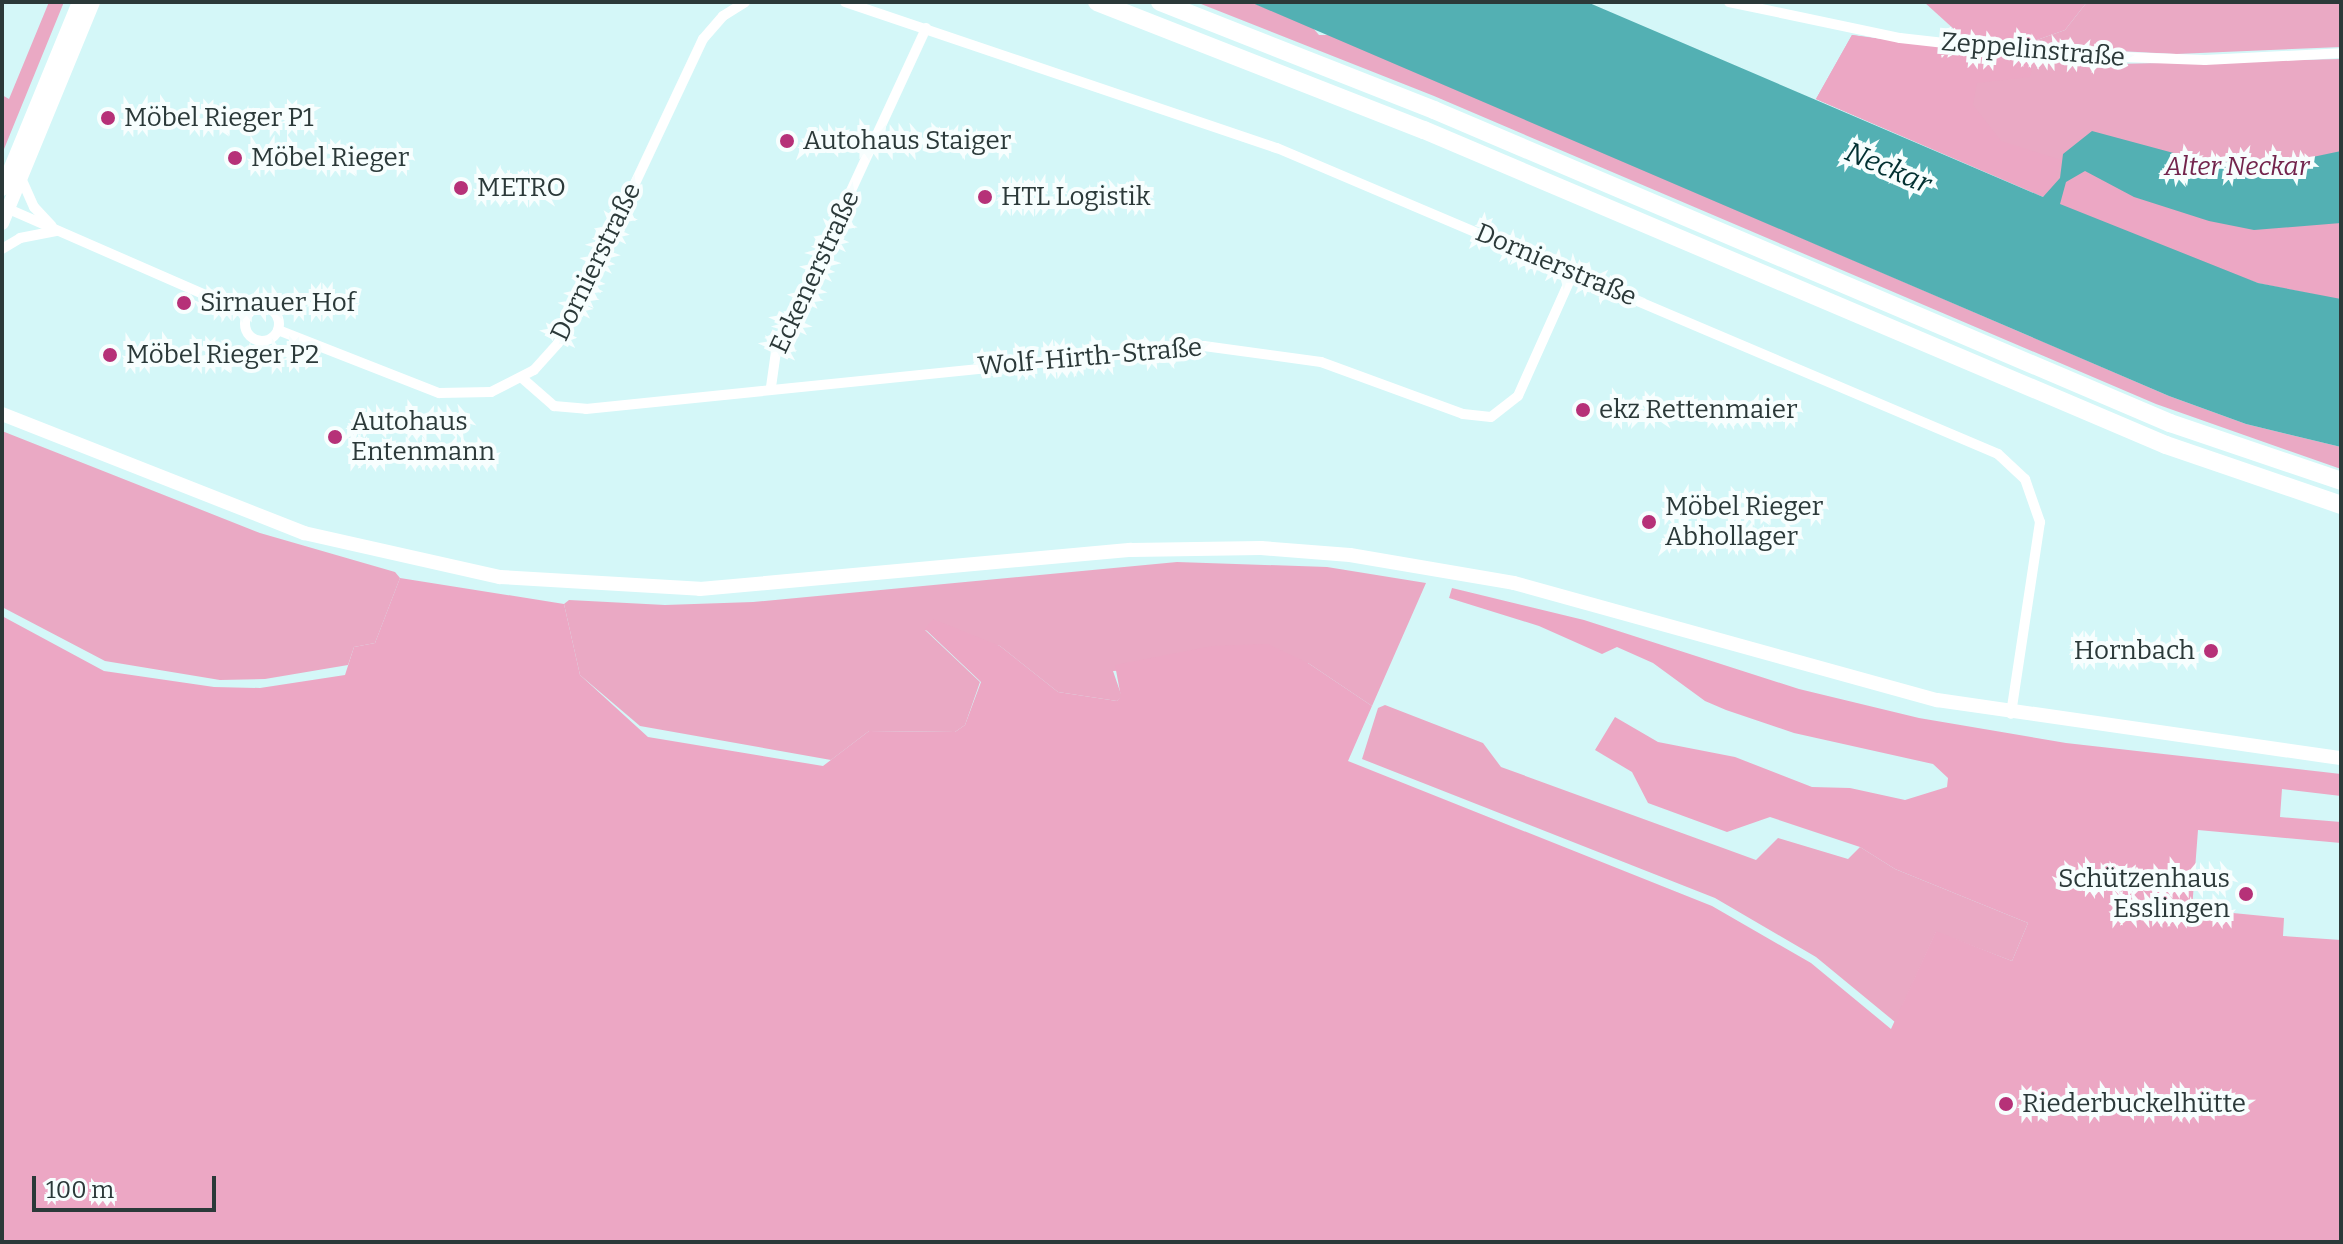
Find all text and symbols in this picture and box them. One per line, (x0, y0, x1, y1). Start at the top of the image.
street label: Zeppelinstraße (1940, 26, 2126, 74)
place label: Möbel Rieger P1 (124, 102, 314, 134)
marker: Möbel Rieger P1 (99, 109, 117, 127)
place label: Autohaus Staiger (803, 125, 1011, 157)
marker: Autohaus Staiger (778, 132, 796, 150)
water label: Neckar (1840, 135, 1936, 201)
place label: Möbel Rieger (251, 142, 409, 174)
marker: Möbel Rieger (226, 149, 244, 167)
park label: Alter Neckar (2165, 151, 2309, 183)
place label: METRO (477, 172, 566, 204)
street label: Dornierstraße (544, 178, 648, 346)
marker: METRO (452, 179, 470, 197)
place label: HTL Logistik (1001, 181, 1151, 213)
street label: Eckenerstraße (764, 186, 866, 358)
marker: HTL Logistik (976, 188, 994, 206)
street label: Dornierstraße (1471, 217, 1641, 313)
place label: Sirnauer Hof (200, 287, 356, 319)
marker: Sirnauer Hof (175, 294, 193, 312)
street label: Wolf-Hirth-Straße (977, 332, 1203, 382)
place label: Möbel Rieger P2 (126, 339, 319, 371)
marker: Möbel Rieger P2 (101, 346, 119, 364)
place label: ekz Rettenmaier (1599, 394, 1798, 426)
marker: ekz Rettenmaier (1574, 401, 1592, 419)
place label: Autohaus Entenmann (351, 406, 495, 468)
marker: Autohaus Entenmann (326, 428, 344, 446)
place label: Möbel Rieger Abhollager (1665, 491, 1823, 552)
marker: Möbel Rieger Abhollager (1640, 513, 1658, 531)
place label: Hornbach (2074, 635, 2195, 667)
marker: Hornbach (2202, 642, 2220, 660)
place label: Schützenhaus Esslingen (2058, 863, 2230, 924)
marker: Schützenhaus Esslingen (2237, 885, 2255, 903)
place label: Riederbuckelhütte (2022, 1088, 2246, 1120)
marker: Riederbuckelhütte (1997, 1095, 2015, 1113)
scale bar (36, 1160, 220, 1210)
text: 100 m (46, 1176, 114, 1204)

